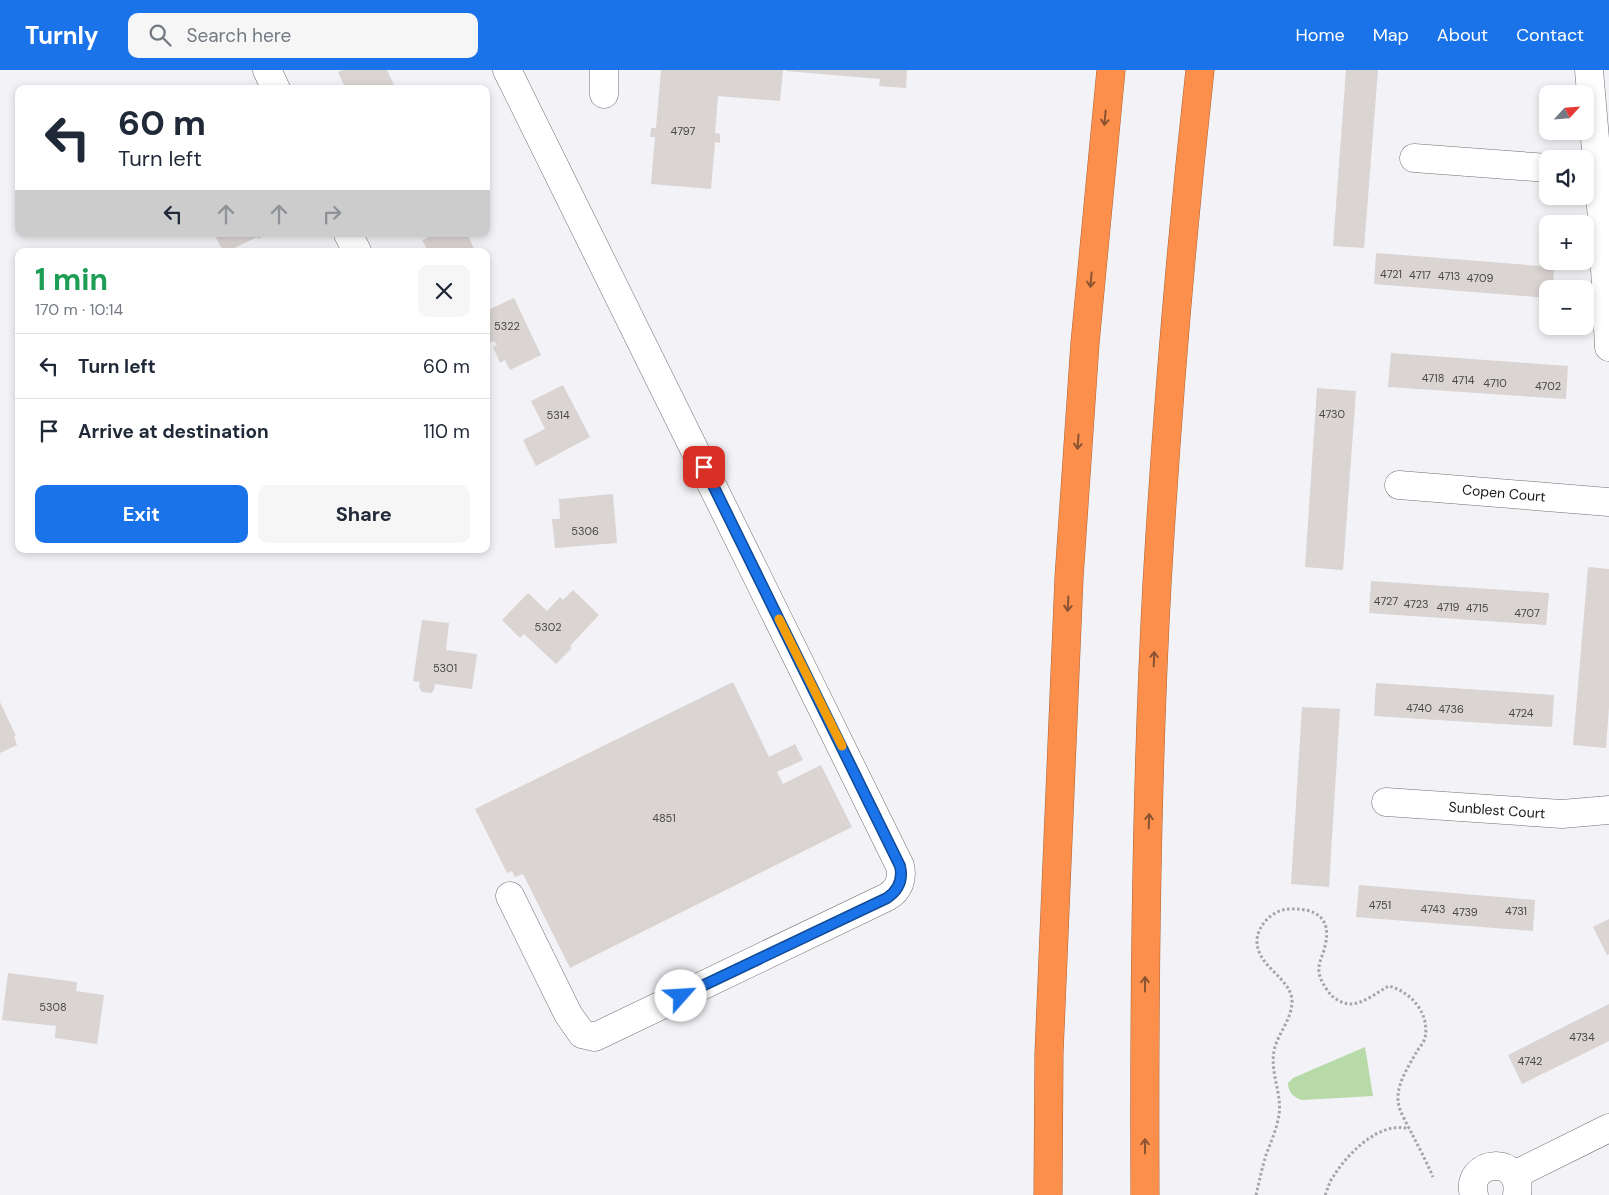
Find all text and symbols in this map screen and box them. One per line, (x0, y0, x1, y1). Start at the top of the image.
search box (128, 13, 478, 58)
text: Turnly (25, 20, 98, 51)
icon: search (146, 21, 174, 49)
text: Search here (186, 23, 291, 48)
text: Home (1295, 23, 1345, 47)
text: Map (1373, 23, 1409, 47)
text: About (1437, 23, 1488, 47)
text: Contact (1516, 23, 1584, 47)
north arrow (1539, 85, 1594, 140)
map controls (1539, 85, 1594, 335)
text: 60 m (118, 100, 206, 146)
icon: left (35, 105, 100, 170)
one-way arrow (1101, 110, 1110, 126)
house number: 4797 (671, 124, 696, 138)
text: Turn left (118, 144, 202, 173)
button: sound (1539, 150, 1594, 205)
icon: left (159, 200, 187, 228)
icon: ahead (212, 200, 240, 228)
icon: ahead (265, 200, 293, 228)
icon: right (318, 200, 346, 228)
button: + (1539, 215, 1594, 270)
text: 1 min (35, 260, 108, 299)
button: close (418, 265, 470, 317)
house number: 4721 (1380, 267, 1402, 281)
house number: 4717 (1409, 268, 1431, 282)
house number: 4713 (1438, 269, 1460, 283)
house number: 4709 (1467, 271, 1493, 285)
one-way arrow (1086, 272, 1095, 288)
button: − (1539, 280, 1594, 335)
text: 170 m · 10:14 (35, 299, 123, 320)
house number: 5322 (494, 319, 520, 333)
icon: left (35, 352, 63, 380)
text: Turn left (78, 354, 156, 379)
text: 60 m (423, 354, 470, 379)
house number: 4718 (1422, 371, 1444, 385)
house number: 4714 (1452, 373, 1475, 387)
house number: 4710 (1483, 376, 1507, 390)
house number: 4702 (1535, 379, 1561, 393)
house number: 4730 (1319, 407, 1345, 421)
house number: 5314 (546, 408, 570, 422)
icon: arrive (35, 417, 63, 445)
text: Arrive at destination (78, 419, 269, 444)
text: 110 m (423, 419, 470, 444)
one-way arrow (1073, 434, 1083, 450)
pin (683, 446, 725, 488)
icon: arrive (690, 453, 718, 481)
street label: Copen Court (1461, 480, 1547, 506)
button: Exit (35, 485, 248, 543)
button: Share (258, 485, 470, 543)
house number: 5306 (571, 524, 599, 538)
house number: 4727 (1374, 594, 1398, 608)
one-way arrow (1063, 596, 1072, 612)
house number: 4723 (1403, 597, 1429, 611)
house number: 4719 (1437, 600, 1460, 614)
house number: 4715 (1466, 601, 1489, 615)
house number: 4707 (1514, 606, 1540, 620)
house number: 5302 (535, 620, 561, 634)
one-way arrow (1150, 651, 1159, 667)
house number: 5301 (433, 661, 457, 675)
house number: 4740 (1406, 701, 1432, 715)
house number: 4736 (1438, 702, 1464, 716)
house number: 4724 (1508, 706, 1534, 720)
street label: Sunblest Court (1448, 798, 1546, 822)
house number: 4851 (652, 811, 676, 825)
one-way arrow (1144, 814, 1153, 830)
house number: 4751 (1369, 898, 1391, 912)
house number: 4743 (1420, 902, 1446, 916)
house number: 4731 (1505, 904, 1527, 918)
house number: 4739 (1452, 905, 1478, 919)
position arrow (654, 969, 706, 1021)
one-way arrow (1140, 976, 1150, 992)
house number: 5308 (39, 1000, 67, 1014)
house number: 4734 (1569, 1030, 1595, 1044)
house number: 4742 (1518, 1054, 1542, 1068)
one-way arrow (1140, 1139, 1150, 1155)

